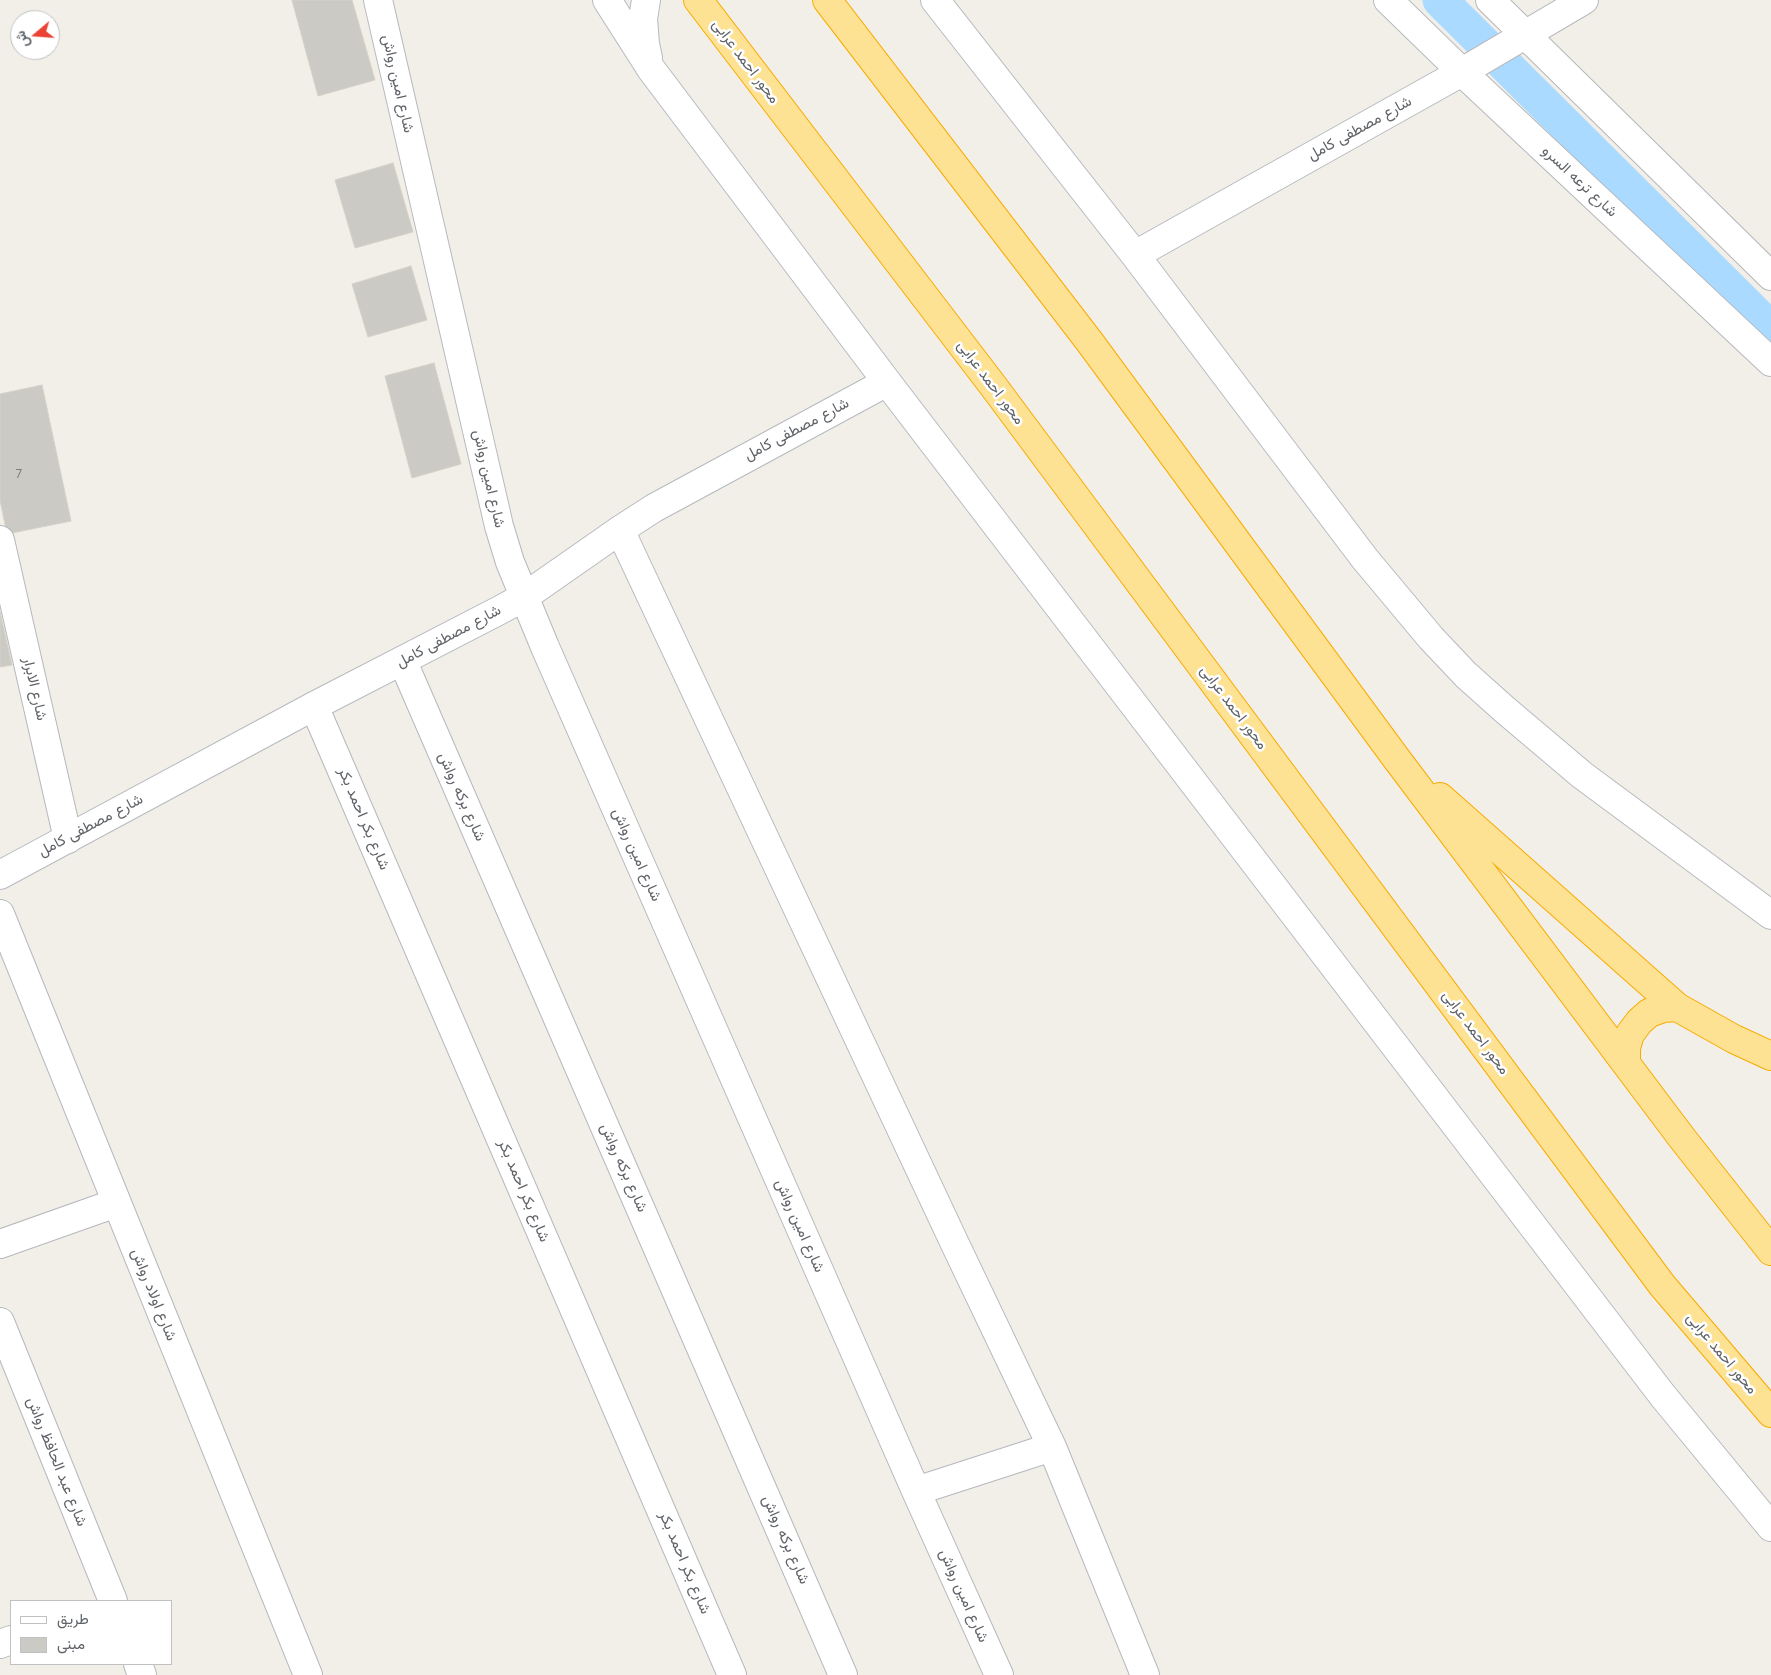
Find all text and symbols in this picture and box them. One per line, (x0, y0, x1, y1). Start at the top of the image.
north arrow (10, 10, 60, 60)
street label: محور احمد عرابى (707, 16, 783, 108)
text: ش (10, 28, 34, 50)
street label: شارع امين رواش (377, 33, 417, 135)
street label: شارع مصطفى كامل (1305, 93, 1415, 165)
street label: شارع ترعه السرو (1538, 142, 1620, 222)
street label: محور احمد عرابى (952, 337, 1028, 429)
street label: شارع مصطفى كامل (742, 395, 852, 465)
street label: شارع امين رواش (468, 428, 508, 530)
house number: 7 (16, 468, 22, 482)
street label: شارع مصطفى كامل (394, 602, 504, 672)
street label: شارع الابرار (18, 656, 50, 722)
street label: محور احمد عرابى (1195, 662, 1271, 754)
street label: شارع بركه رواش (433, 750, 489, 844)
street label: شارع بكر احمد بكر (333, 765, 393, 873)
street label: شارع مصطفى كامل (36, 791, 146, 861)
street label: شارع امين رواش (607, 806, 665, 904)
street label: محور احمد عرابى (1437, 987, 1513, 1079)
street label: شارع بركه رواش (595, 1121, 651, 1215)
street label: شارع بكر احمد بكر (493, 1137, 553, 1245)
street label: شارع امين رواش (770, 1177, 828, 1275)
street label: شارع اولاد رواش (126, 1246, 180, 1344)
street label: محور احمد عرابى (1682, 1310, 1760, 1398)
street label: شارع عبد الحافظ رواش (22, 1395, 90, 1529)
street label: شارع بركه رواش (757, 1493, 813, 1587)
street label: شارع بكر احمد بكر (654, 1509, 714, 1617)
street label: شارع امين رواش (934, 1547, 992, 1645)
legend (10, 1600, 172, 1665)
text: طريق (57, 1608, 89, 1630)
text: مبنى (57, 1633, 85, 1655)

